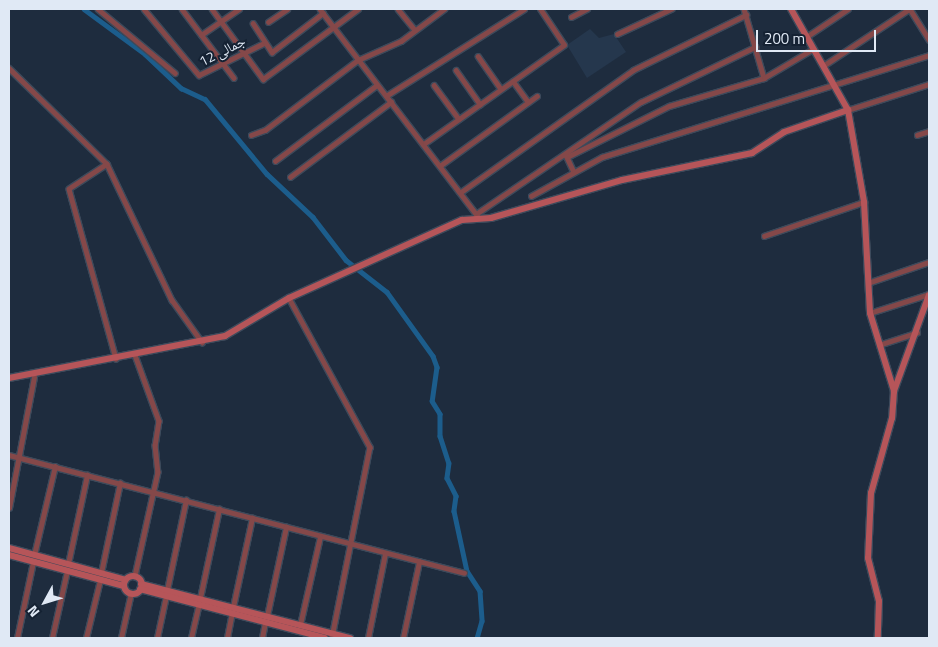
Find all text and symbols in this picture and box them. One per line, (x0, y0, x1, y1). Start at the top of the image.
scale bar (758, 20, 878, 52)
text: 200 m (764, 27, 805, 50)
street label: جمالی 12 (196, 32, 248, 70)
north arrow (20, 577, 70, 627)
text: N (22, 601, 44, 622)

